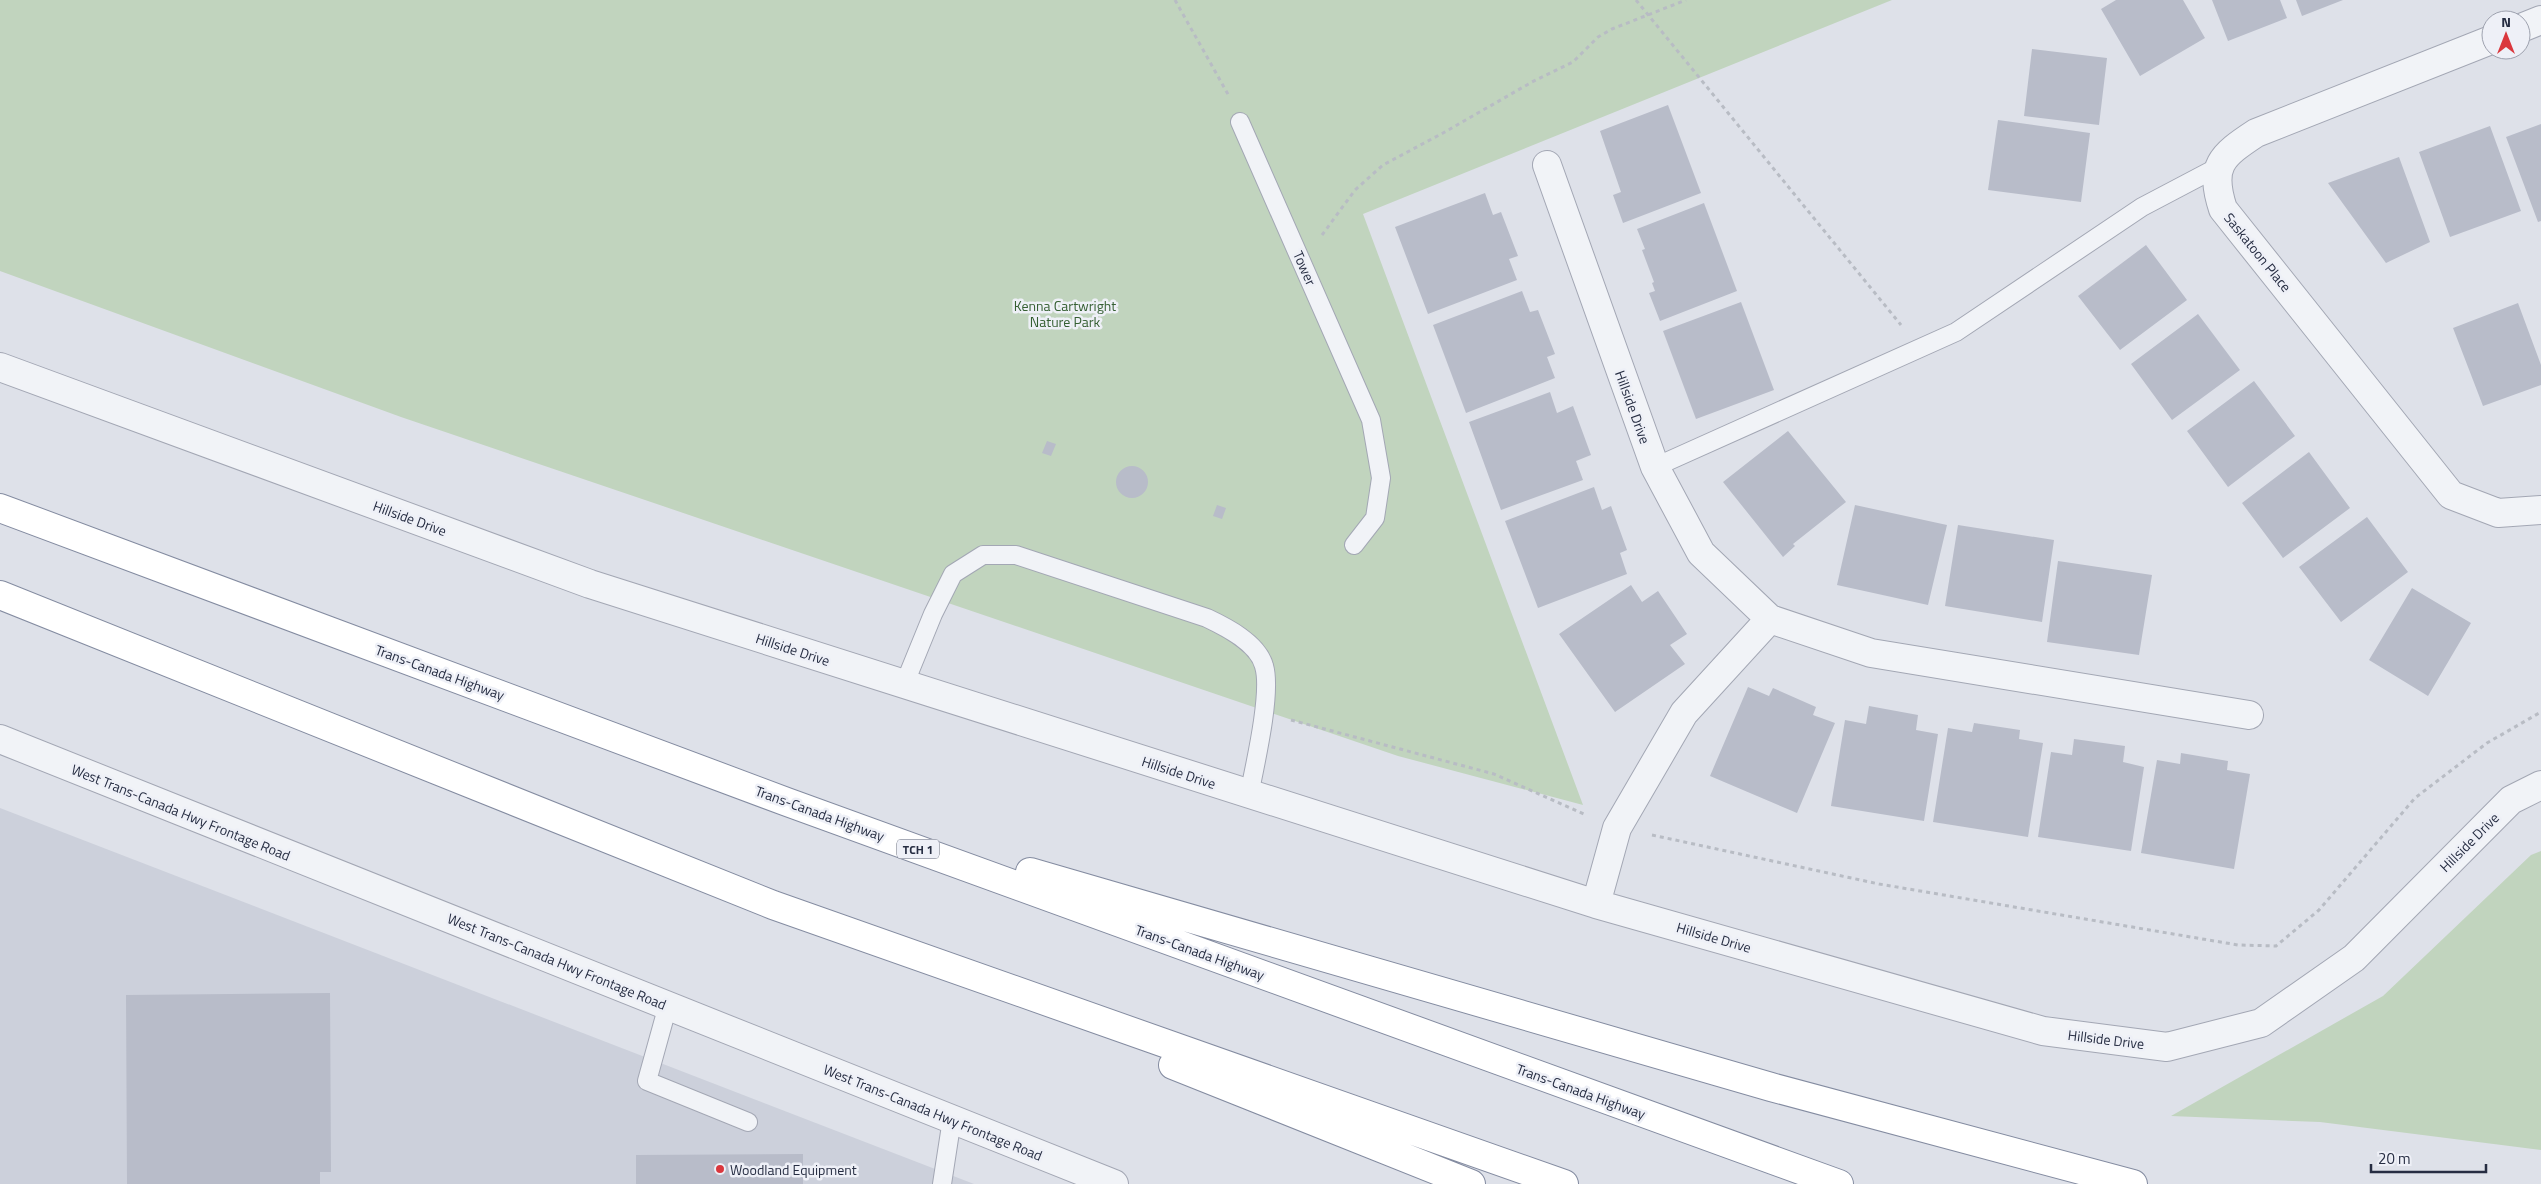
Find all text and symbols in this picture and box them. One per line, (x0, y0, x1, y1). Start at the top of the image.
north arrow (2481, 10, 2531, 60)
text: N (2501, 11, 2511, 32)
street label: Saskatoon Place (2219, 208, 2297, 296)
street label: Tower (1288, 247, 1322, 289)
park label: Kenna Cartwright Nature Park (1014, 295, 1116, 332)
street label: Hillside Drive (1610, 367, 1656, 447)
street label: Hillside Drive (370, 495, 450, 541)
street label: Hillside Drive (753, 627, 833, 671)
street label: Trans-Canada Highway (372, 639, 508, 705)
street label: Hillside Drive (1139, 750, 1219, 794)
street label: West Trans-Canada Hwy Frontage Road (68, 758, 294, 866)
street label: Trans-Canada Highway (752, 780, 888, 846)
street label: Hillside Drive (2434, 807, 2504, 877)
road number: TCH 1 (897, 840, 939, 859)
street label: West Trans-Canada Hwy Frontage Road (444, 907, 670, 1015)
street label: Hillside Drive (1674, 916, 1754, 958)
street label: Trans-Canada Highway (1132, 919, 1268, 985)
street label: Hillside Drive (2067, 1024, 2145, 1054)
street label: West Trans-Canada Hwy Frontage Road (820, 1058, 1046, 1166)
street label: Trans-Canada Highway (1513, 1058, 1649, 1124)
scale bar (2371, 1142, 2486, 1174)
text: 20 m (2378, 1147, 2411, 1170)
place label: Woodland Equipment (730, 1159, 857, 1180)
marker: Woodland Equipment (714, 1163, 726, 1175)

